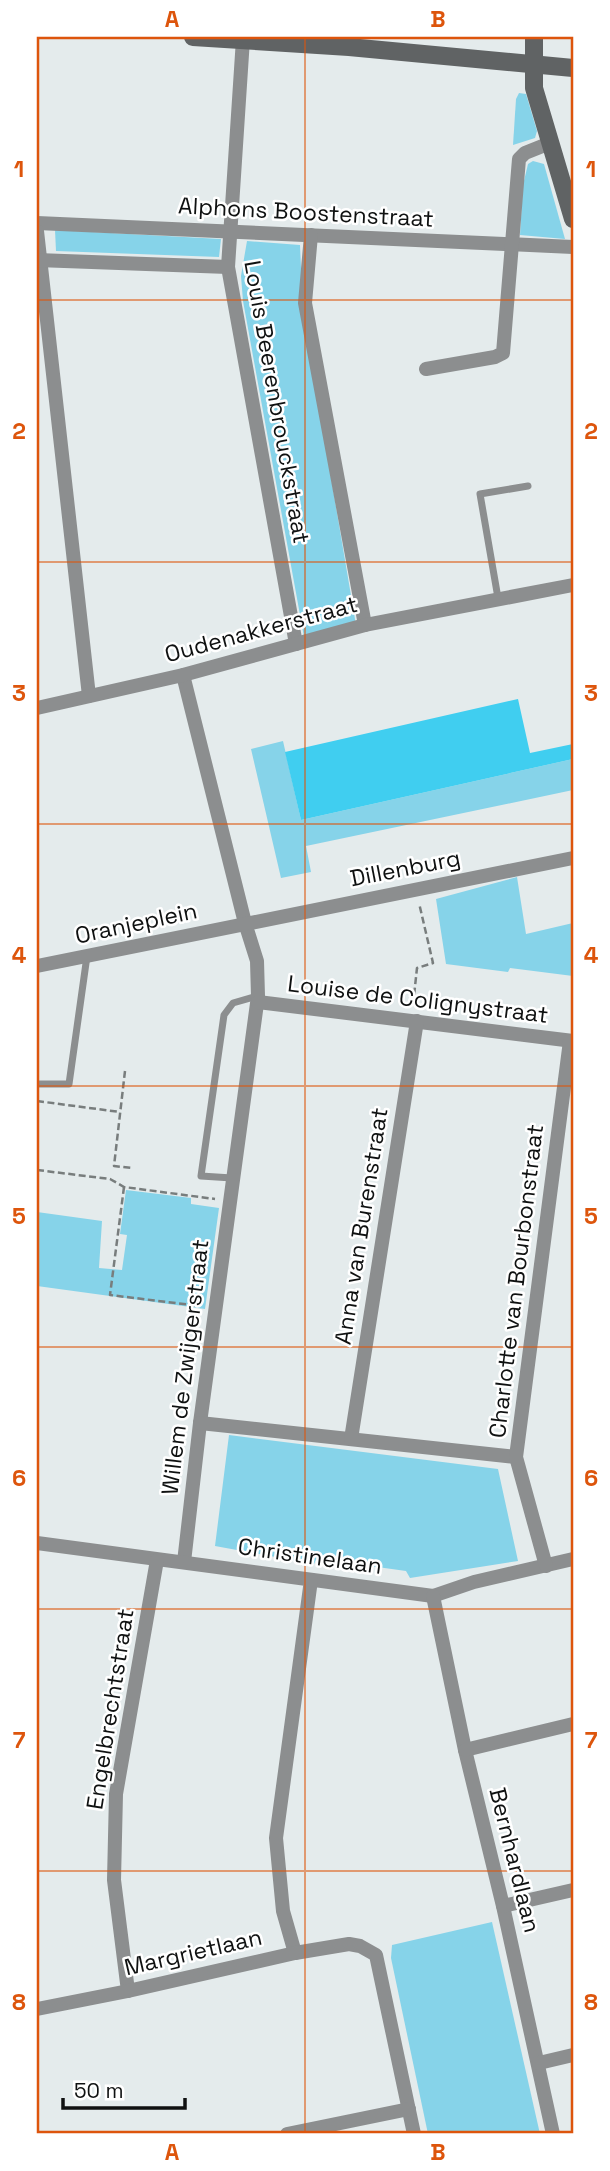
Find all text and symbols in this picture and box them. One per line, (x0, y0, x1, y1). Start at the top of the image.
text: A (165, 4, 180, 34)
text: B (430, 4, 446, 34)
text: 1 (14, 154, 24, 184)
text: 1 (586, 154, 596, 184)
street label: Alphons Boostenstraat (177, 190, 435, 234)
street label: Louis Beerenbrouckstraat (237, 258, 317, 546)
text: 2 (12, 416, 26, 446)
text: 2 (584, 416, 598, 446)
street label: Oudenakkerstraat (161, 589, 361, 669)
text: 3 (12, 678, 26, 708)
text: 3 (584, 678, 598, 708)
street label: Dillenburg (347, 843, 463, 893)
street label: Oranjeplein (72, 895, 200, 951)
text: 4 (12, 940, 27, 970)
text: 4 (584, 940, 599, 970)
street label: Louise de Colignystraat (286, 968, 550, 1030)
street label: Anna van Burenstraat (327, 1105, 395, 1347)
street label: Charlotte van Bourbonstraat (482, 1122, 550, 1440)
text: 5 (12, 1201, 26, 1231)
text: 5 (584, 1201, 598, 1231)
street label: Willem de Zwijgerstraat (154, 1237, 216, 1497)
text: 6 (12, 1463, 26, 1493)
text: 6 (584, 1463, 598, 1493)
street label: Christinelaan (236, 1531, 384, 1581)
street label: Engelbrechtstraat (79, 1606, 141, 1812)
text: 7 (13, 1725, 26, 1755)
text: 7 (585, 1725, 598, 1755)
street label: Bernhardlaan (483, 1784, 547, 1936)
street label: Margrietlaan (121, 1922, 265, 1982)
text: 8 (12, 1987, 26, 2017)
text: 8 (584, 1987, 598, 2017)
scale bar (63, 2066, 186, 2110)
text: 50 m (74, 2077, 124, 2104)
text: A (165, 2137, 180, 2167)
text: B (430, 2137, 446, 2167)

